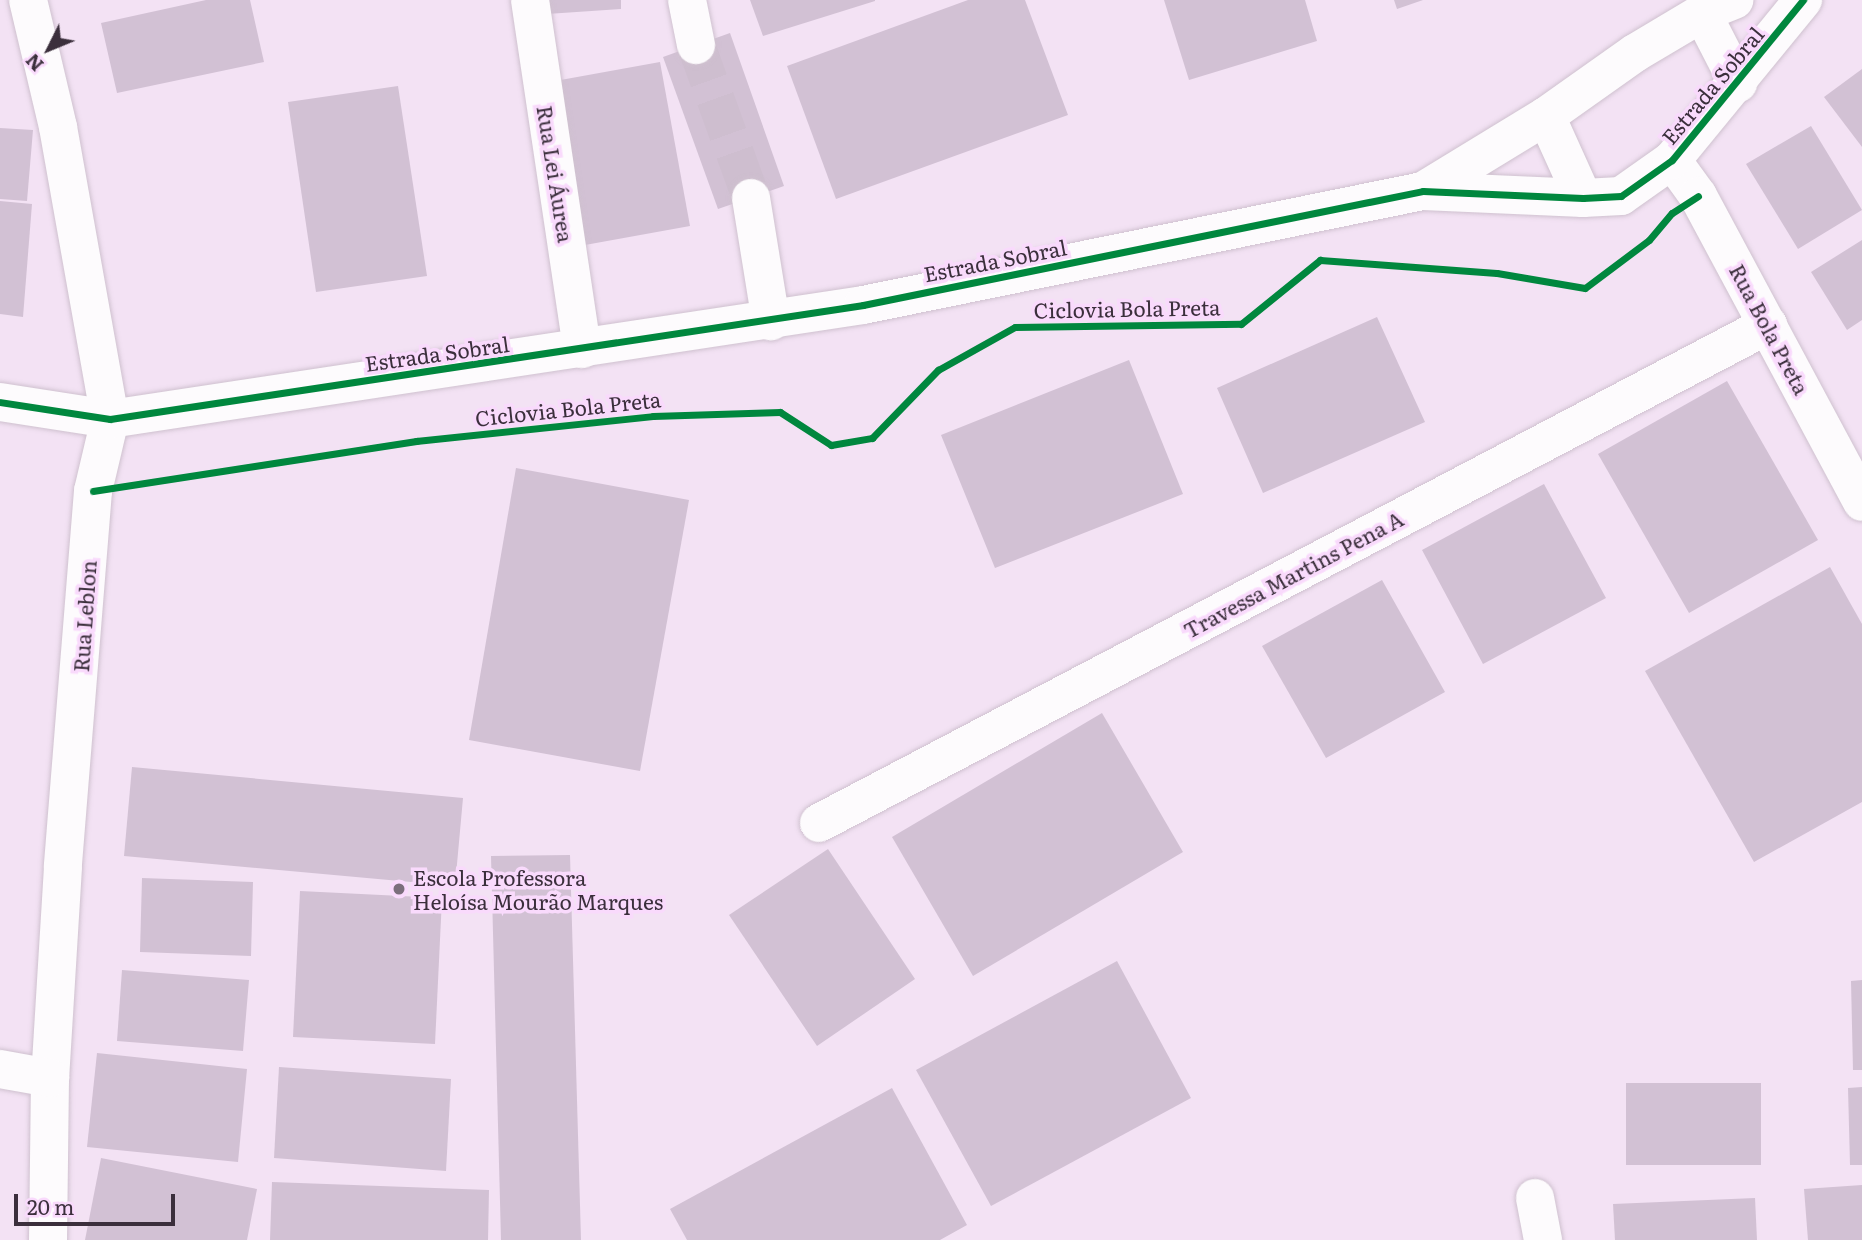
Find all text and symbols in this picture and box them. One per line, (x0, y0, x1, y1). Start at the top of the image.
north arrow (14, 14, 84, 84)
street label: Estrada Sobral (1656, 21, 1768, 149)
text: N (18, 48, 49, 79)
street label: Rua Lei Áurea (533, 104, 579, 244)
street label: Estrada Sobral (921, 234, 1069, 286)
street label: Rua Bola Preta (1725, 259, 1815, 399)
street label: Ciclovia Bola Preta (1033, 294, 1221, 322)
street label: Estrada Sobral (363, 330, 511, 376)
street label: Ciclovia Bola Preta (474, 386, 662, 430)
street label: Travessa Martins Pena A (1179, 505, 1407, 643)
street label: Rua Leblon (68, 559, 100, 673)
place label: Escola Professora Heloísa Mourão Marques (413, 864, 663, 914)
marker: Escola Professora Heloísa Mourão Marques (391, 881, 407, 897)
scale bar (18, 1180, 178, 1224)
text: 20 m (27, 1190, 74, 1221)

